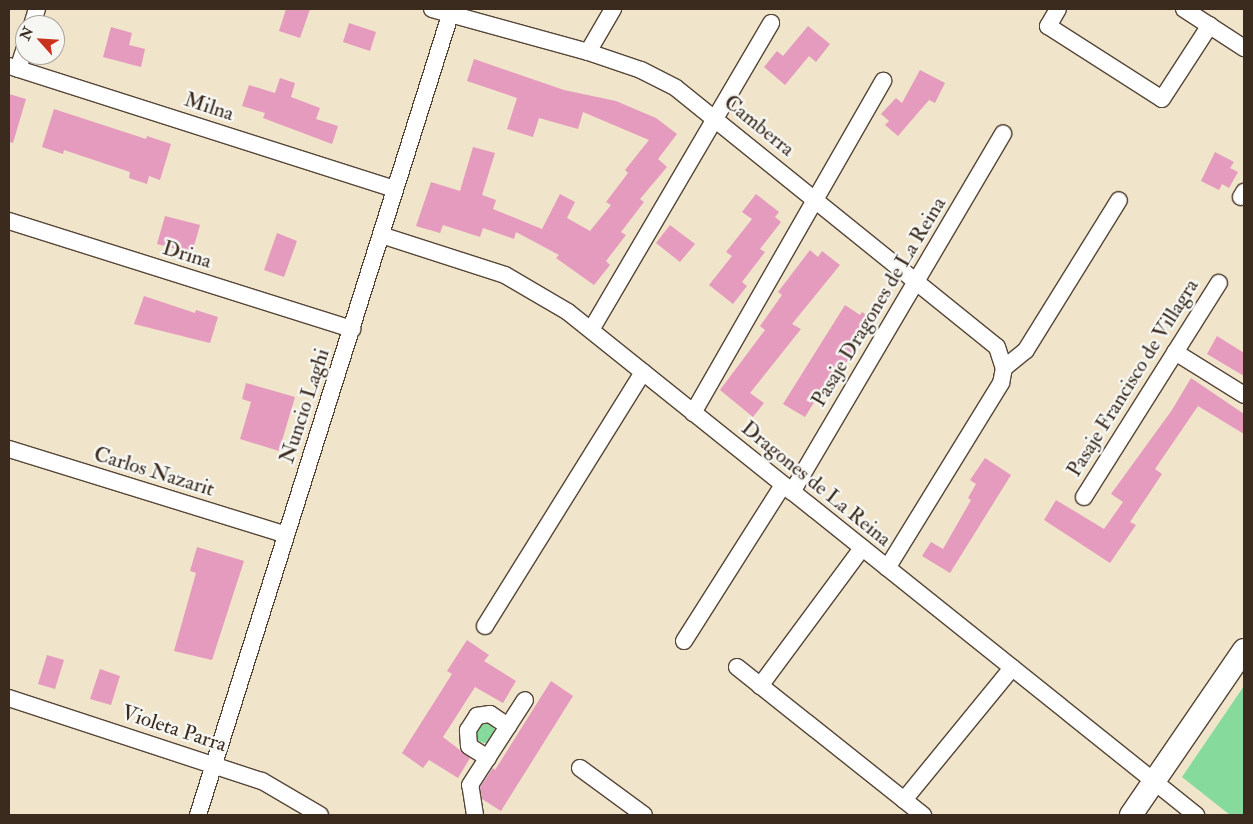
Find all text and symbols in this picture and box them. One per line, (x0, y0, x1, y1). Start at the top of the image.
north arrow (15, 15, 65, 65)
text: N (17, 24, 37, 43)
street label: Milna (181, 87, 237, 127)
street label: Camberra (719, 90, 799, 162)
street label: Pasaje Dragones de La Reina (806, 193, 952, 411)
street label: Drina (159, 236, 215, 274)
street label: Pasaje Francisco de Villagra (1062, 274, 1204, 482)
street label: Nuncio Laghi (275, 345, 335, 467)
street label: Dragones de La Reina (736, 416, 896, 552)
street label: Carlos Nazarit (91, 442, 217, 502)
street label: Violeta Parra (118, 700, 230, 758)

